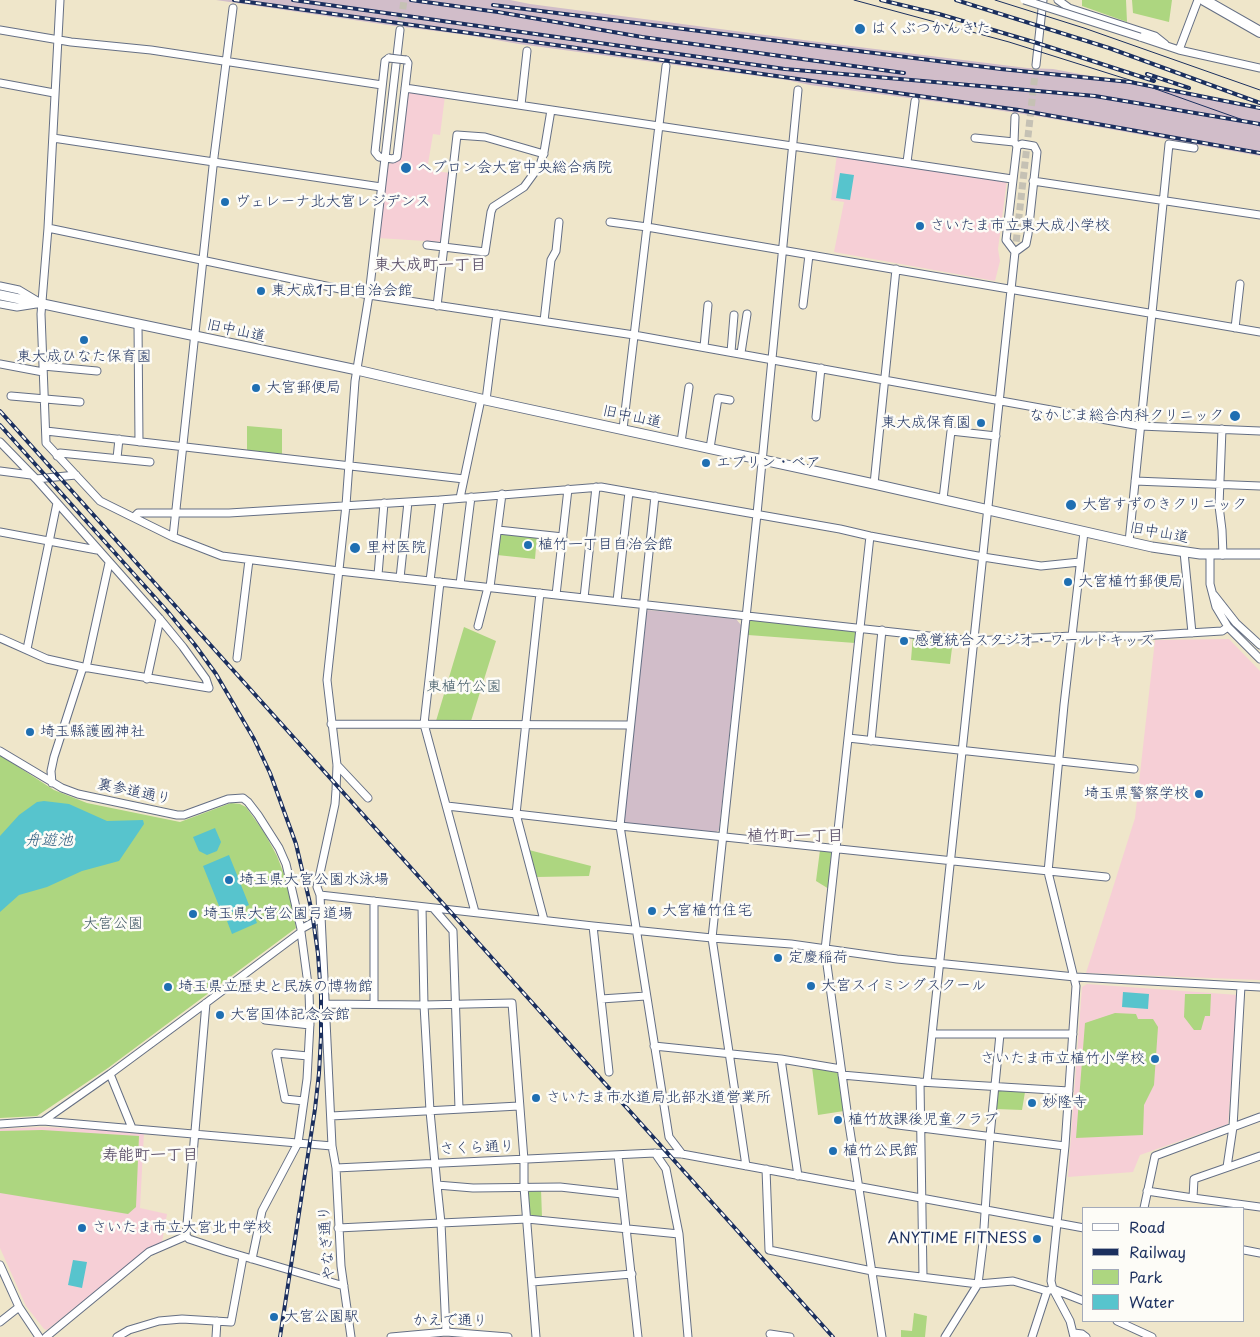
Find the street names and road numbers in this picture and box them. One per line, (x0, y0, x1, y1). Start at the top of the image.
street label: 旧中山道 (205, 316, 267, 346)
street label: 旧中山道 (601, 402, 663, 432)
street label: 旧中山道 (1128, 519, 1190, 547)
street label: 裏参道通り (95, 775, 173, 809)
street label: さくら通り (439, 1138, 515, 1158)
street label: やなぎ通り (315, 1205, 339, 1281)
street label: かえで通り (413, 1312, 487, 1330)

